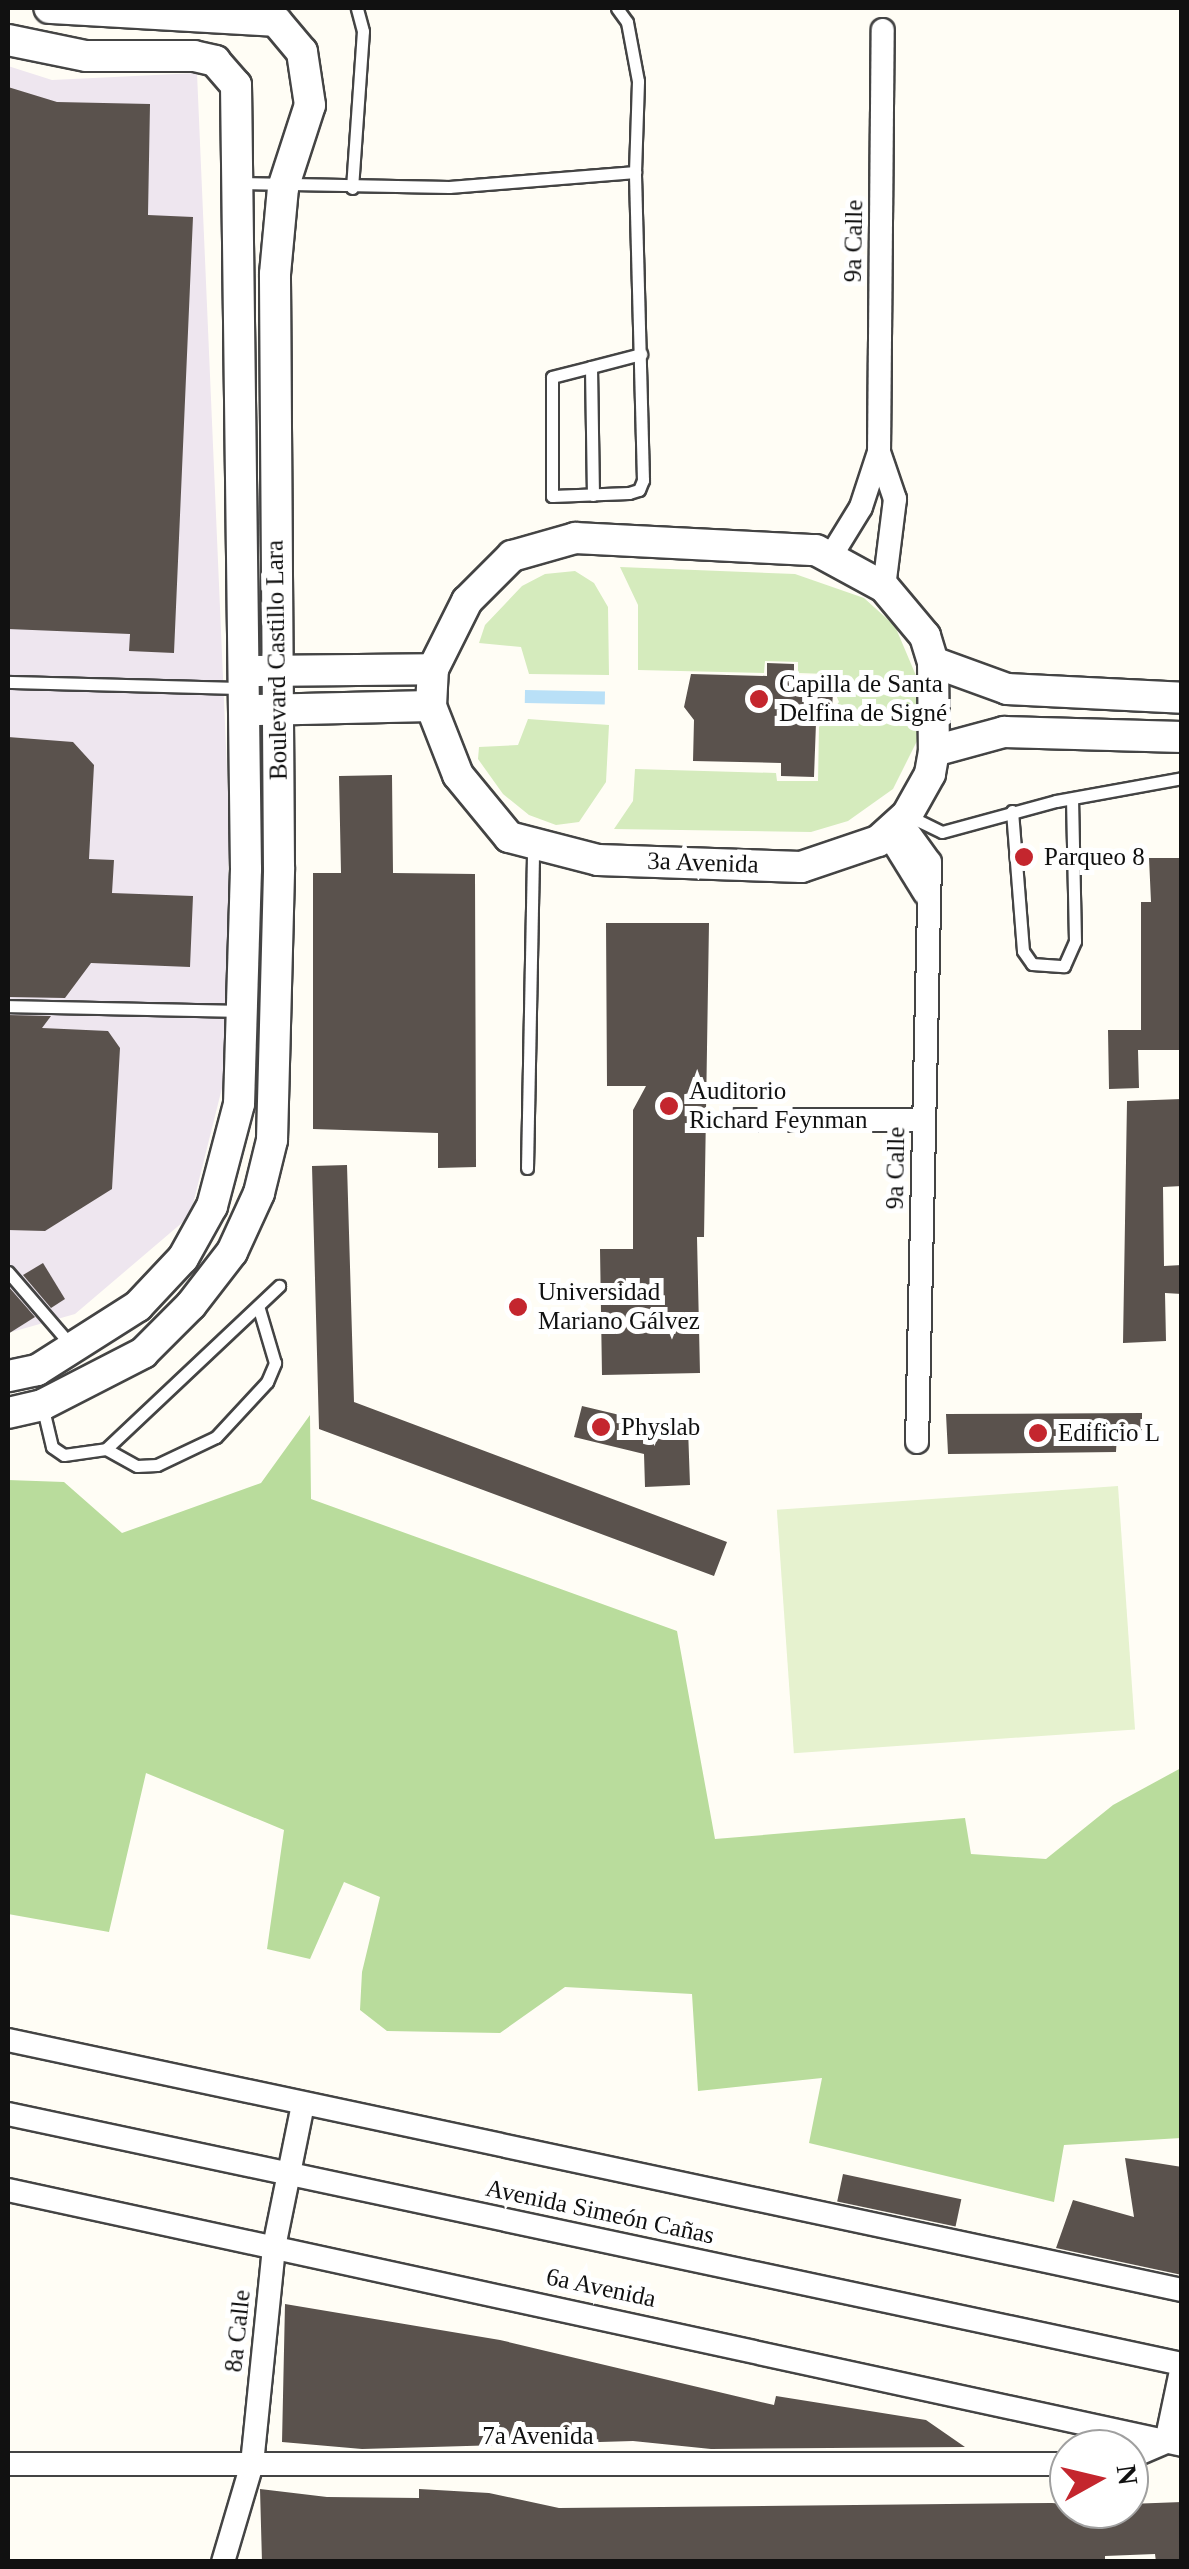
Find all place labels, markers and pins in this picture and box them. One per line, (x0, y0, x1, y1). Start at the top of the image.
place label: Capilla de Santa Delfina de Signé (779, 670, 947, 729)
marker: Capilla de Santa Delfina de Signé (748, 688, 770, 710)
place label: Parqueo 8 (1044, 842, 1145, 872)
marker: Parqueo 8 (1013, 846, 1035, 868)
place label: Auditorio Richard Feynman (689, 1077, 867, 1136)
marker: Auditorio Richard Feynman (658, 1095, 680, 1117)
place label: Universidad Mariano Gálvez (538, 1278, 700, 1337)
marker: Universidad Mariano Gálvez (507, 1296, 529, 1318)
place label: Physlab (621, 1412, 700, 1442)
marker: Physlab (590, 1416, 612, 1438)
place label: Edificio L (1058, 1418, 1160, 1448)
marker: Edificio L (1027, 1422, 1049, 1444)

